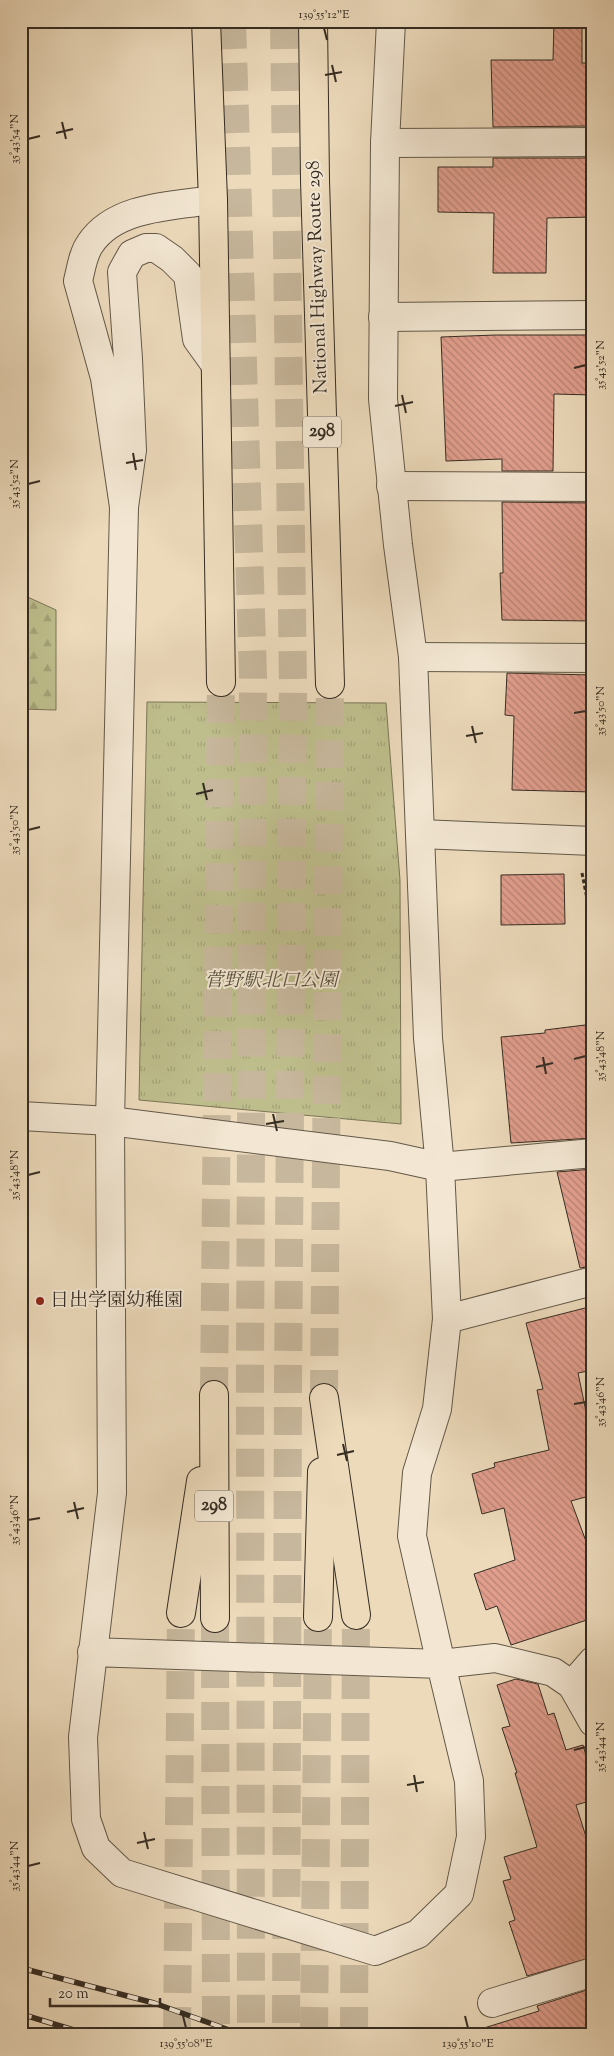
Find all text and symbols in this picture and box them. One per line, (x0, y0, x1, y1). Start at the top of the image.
text: 139°55'12"E (299, 6, 350, 24)
text: 35°43'54"N (6, 114, 24, 164)
street label: National Highway Route 298 (300, 160, 336, 394)
text: 35°43'52"N (592, 340, 610, 390)
road number: 298 (303, 417, 341, 448)
text: 35°43'52"N (6, 459, 24, 509)
text: 35°43'50"N (592, 686, 610, 736)
text: 35°43'50"N (6, 805, 24, 855)
park label: 菅野駅北口公園 (204, 968, 340, 995)
text: 35°43'48"N (592, 1030, 610, 1081)
text: 35°43'48"N (6, 1149, 24, 1200)
place label: 日出学園幼稚園 (50, 1288, 183, 1315)
marker: 日出学園幼稚園 (34, 1295, 46, 1307)
text: 35°43'46"N (592, 1376, 610, 1427)
road number: 298 (195, 1490, 233, 1522)
text: 35°43'46"N (6, 1494, 24, 1545)
text: 35°43'44"N (592, 1721, 610, 1772)
text: 35°43'44"N (6, 1840, 24, 1891)
scale bar (50, 1976, 160, 2008)
text: 20 m (58, 1984, 89, 2005)
text: 139°55'08"E (159, 2035, 213, 2053)
text: 139°55'10"E (442, 2035, 494, 2053)

